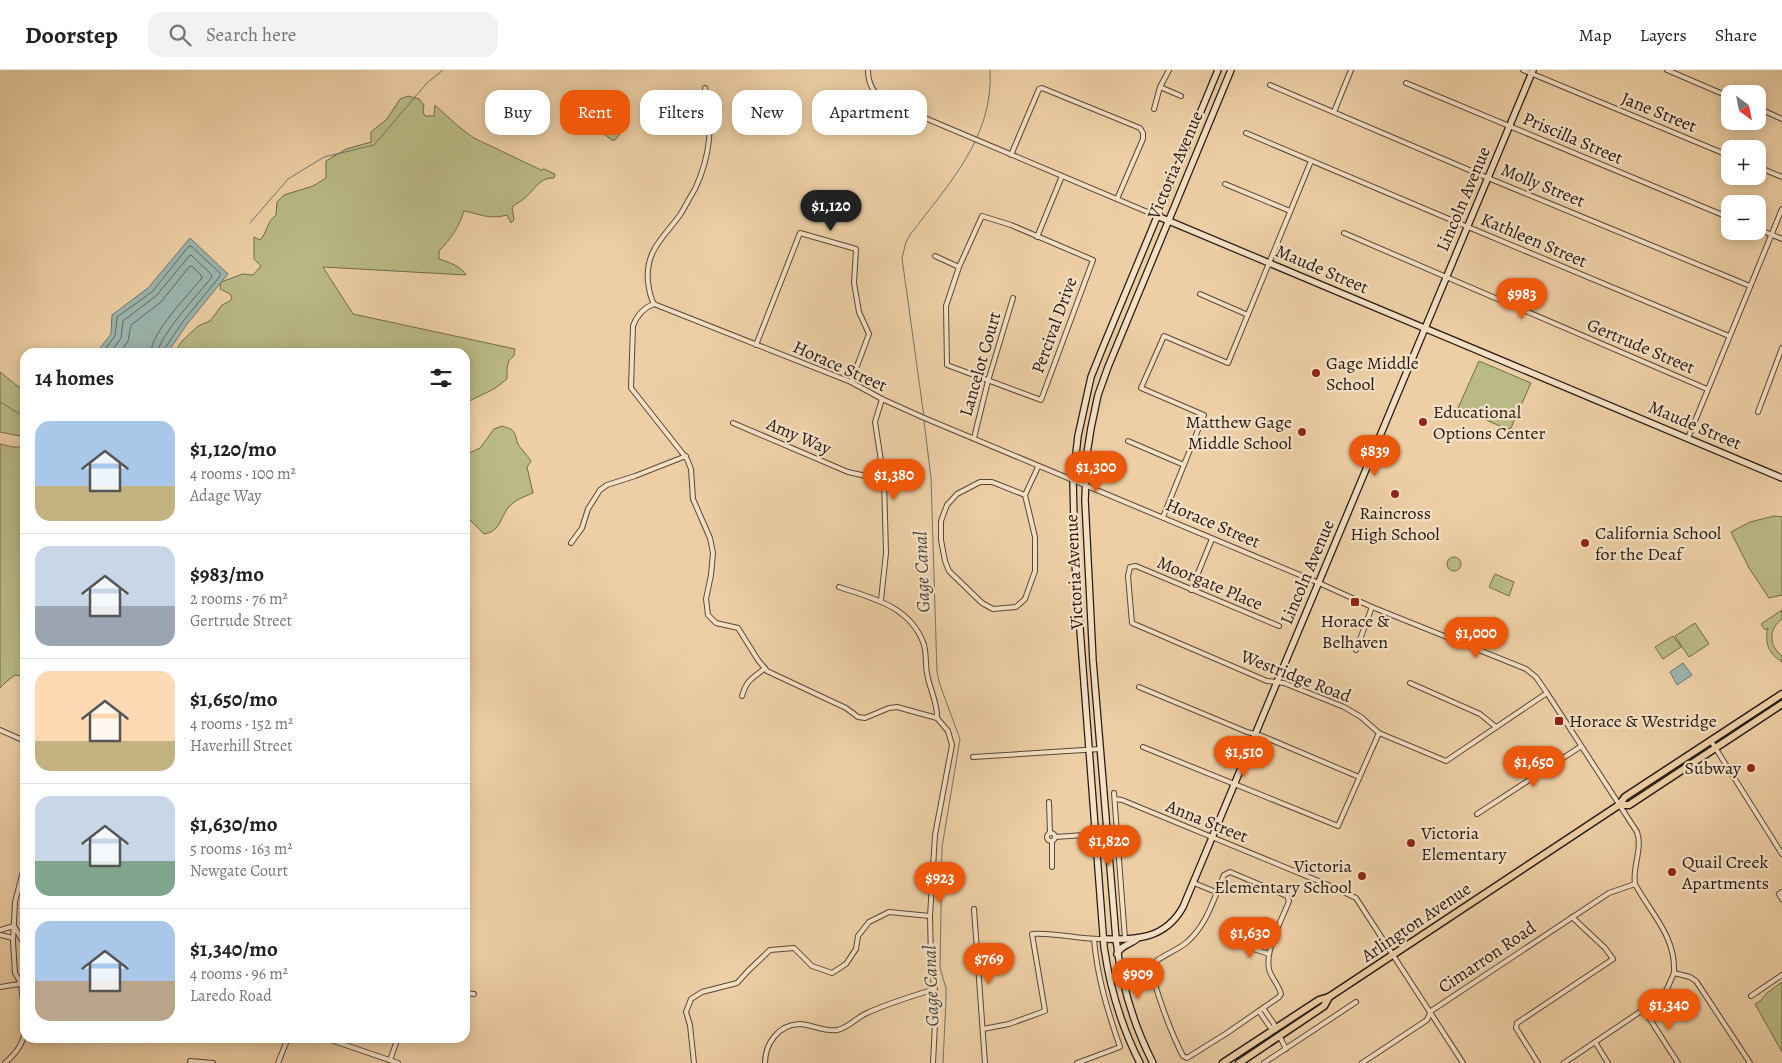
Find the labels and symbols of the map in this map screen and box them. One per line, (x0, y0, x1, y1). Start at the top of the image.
north arrow (1721, 85, 1766, 130)
street label: Jane Street (1618, 86, 1700, 138)
street label: Priscilla Street (1519, 106, 1627, 170)
street label: Victoria Avenue (1141, 107, 1209, 224)
street label: Lincoln Avenue (1430, 143, 1496, 255)
street label: Molly Street (1497, 157, 1589, 213)
pin: $1,120 (790, 190, 872, 232)
street label: Kathleen Street (1477, 207, 1591, 273)
street label: Maude Street (1272, 239, 1372, 299)
street label: Percival Drive (1025, 273, 1083, 377)
pin: $983 (1492, 278, 1552, 320)
street label: Lancelot Court (954, 309, 1006, 419)
street label: Gertrude Street (1584, 313, 1699, 379)
street label: Horace Street (789, 335, 891, 397)
place label: Gage Middle School (1326, 351, 1419, 396)
marker: Gage Middle School (1310, 367, 1322, 379)
street label: Maude Street (1645, 395, 1745, 455)
place label: Educational Options Center (1433, 400, 1545, 445)
place label: Matthew Gage Middle School (1185, 410, 1293, 455)
street label: Amy Way (762, 411, 836, 461)
marker: Educational Options Center (1417, 416, 1429, 428)
marker: Matthew Gage Middle School (1296, 426, 1308, 438)
pin: $839 (1345, 434, 1405, 477)
pin: $1,300 (1055, 450, 1137, 493)
pin: $1,380 (853, 458, 935, 501)
marker: Raincross High School (1389, 488, 1401, 500)
street label: Horace Street (1162, 492, 1264, 554)
place label: Raincross High School (1350, 501, 1440, 546)
street label: Victoria Avenue (1059, 514, 1089, 631)
street label: Lincoln Avenue (1274, 516, 1340, 628)
place label: California School for the Deaf (1595, 521, 1722, 566)
water label: Gage Canal (908, 530, 936, 613)
marker: California School for the Deaf (1579, 537, 1591, 549)
street label: Moorgate Place (1153, 550, 1267, 616)
marker: Horace & Belhaven (1349, 596, 1361, 608)
place label: Horace & Belhaven (1321, 609, 1390, 654)
pin: $1,000 (1435, 616, 1517, 659)
street label: Westridge Road (1236, 644, 1355, 708)
place label: Horace & Westridge (1569, 709, 1717, 733)
marker: Horace & Westridge (1553, 715, 1565, 727)
pin: $1,510 (1203, 736, 1285, 778)
pin: $1,650 (1493, 746, 1575, 788)
place label: Subway (1684, 756, 1742, 780)
marker: Subway (1745, 762, 1757, 774)
street label: Anna Street (1162, 793, 1251, 848)
place label: Victoria Elementary (1420, 821, 1507, 866)
pin: $1,820 (1068, 824, 1150, 867)
marker: Victoria Elementary (1405, 837, 1417, 849)
place label: Quail Creek Apartments (1681, 850, 1769, 895)
place label: Victoria Elementary School (1214, 854, 1353, 899)
pin: $923 (910, 862, 970, 904)
marker: Quail Creek Apartments (1666, 866, 1678, 878)
marker: Victoria Elementary School (1356, 870, 1368, 882)
street label: Arlington Avenue (1356, 876, 1475, 968)
street label: Cimarron Road (1434, 915, 1541, 998)
pin: $1,630 (1209, 916, 1291, 959)
pin: $769 (959, 942, 1019, 985)
water label: Gage Canal (917, 944, 945, 1027)
pin: $909 (1108, 958, 1168, 1000)
pin: $1,340 (1628, 988, 1710, 1031)

